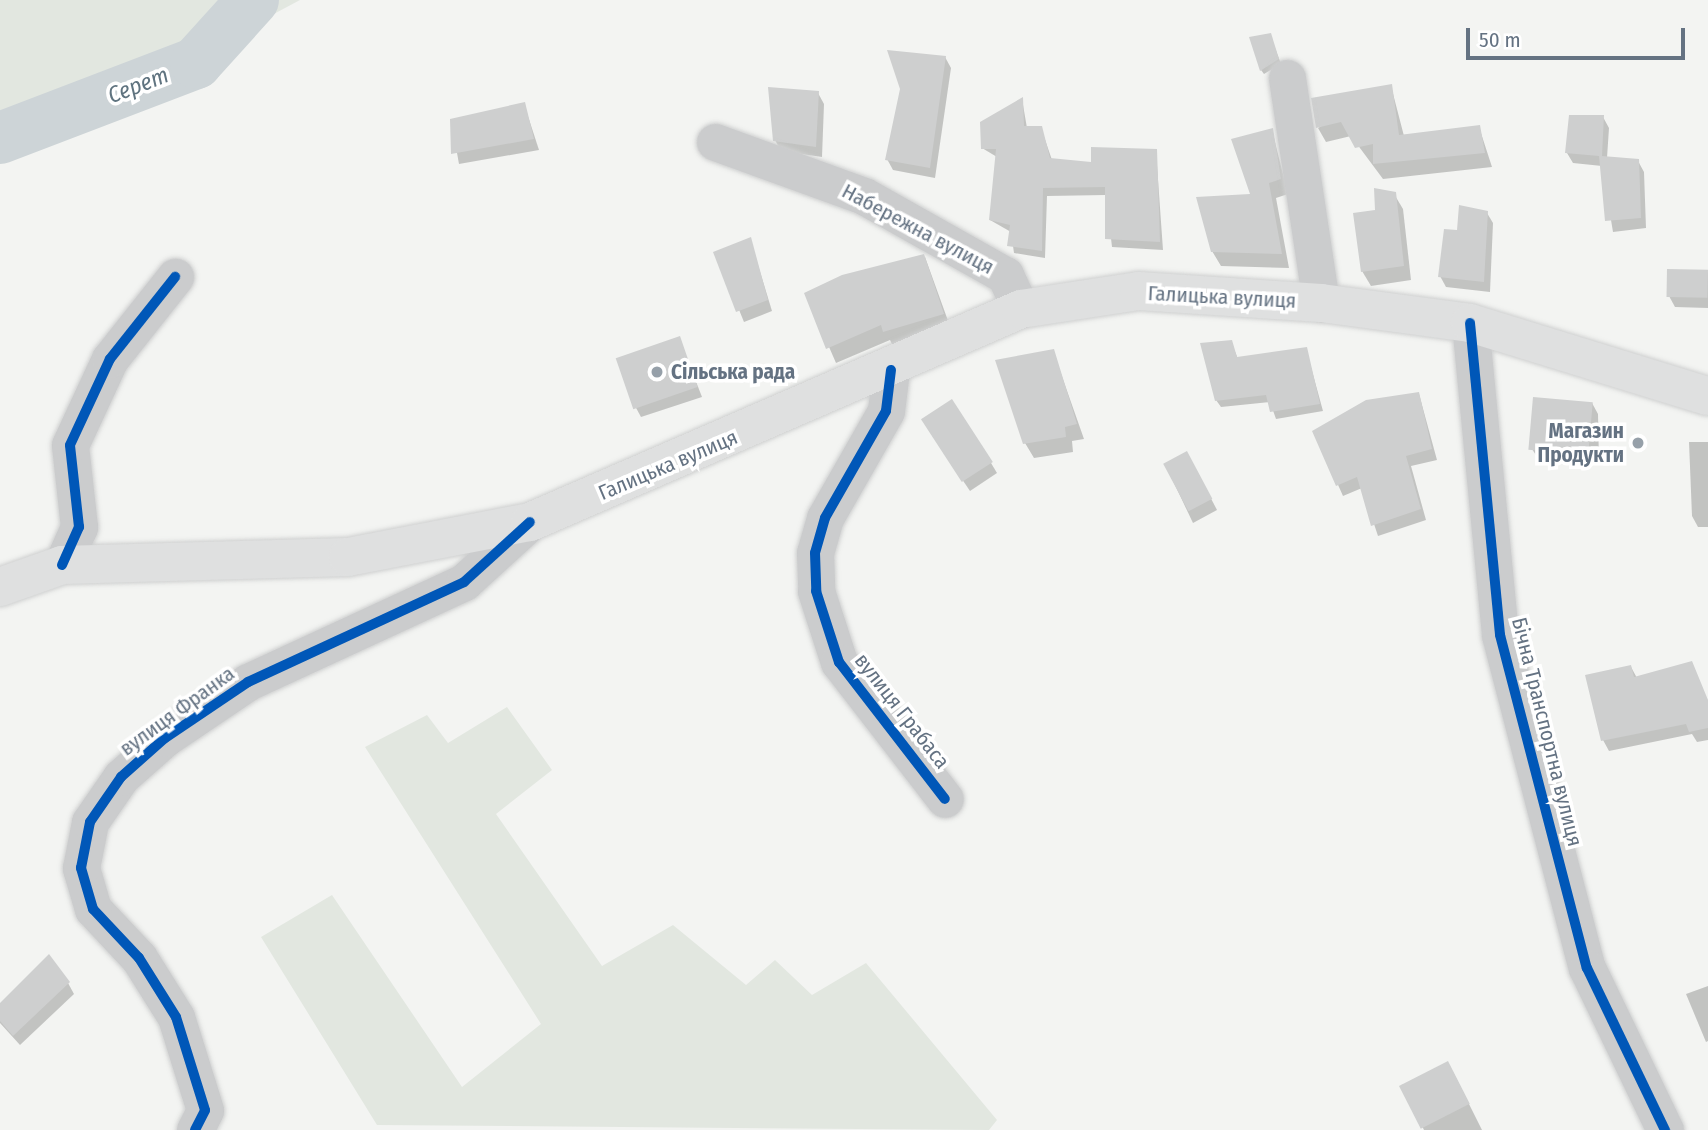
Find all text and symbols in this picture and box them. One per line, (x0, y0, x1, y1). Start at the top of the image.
scale bar (1470, 14, 1689, 58)
text: 50 m (1479, 27, 1521, 53)
water label: Серет (104, 61, 172, 109)
street label: Набережна вулиця (838, 178, 998, 280)
street label: Галицька вулиця (1147, 281, 1297, 313)
place label: Сільська рада (671, 359, 795, 385)
marker: Сільська рада (649, 364, 665, 380)
place label: Магазин Продукти (1538, 418, 1624, 468)
street label: Галицька вулиця (595, 424, 741, 506)
marker: Магазин Продукти (1630, 435, 1646, 451)
street label: Бічна Транспортна вулиця (1506, 615, 1588, 849)
street label: вулиця Грабаса (849, 649, 955, 773)
street label: вулиця Франка (115, 661, 239, 761)

